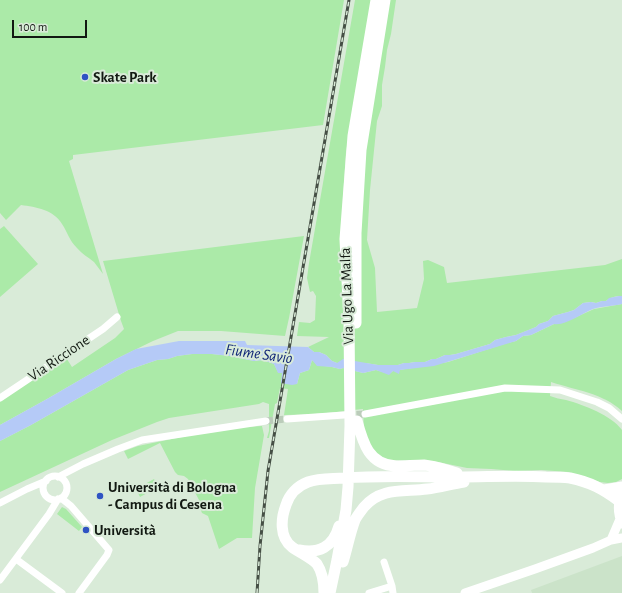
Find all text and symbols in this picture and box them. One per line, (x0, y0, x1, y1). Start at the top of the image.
scale bar (14, 12, 89, 38)
text: 100 m (19, 21, 47, 33)
place label: Skate Park (93, 68, 157, 86)
marker: Skate Park (80, 72, 90, 82)
street label: Via Ugo La Malfa (336, 247, 358, 345)
street label: Via Riccione (25, 331, 93, 385)
water label: Fiume Savio (224, 340, 294, 368)
place label: Università di Bologna - Campus di Cesena (108, 478, 236, 513)
marker: Università di Bologna - Campus di Cesena (95, 491, 105, 501)
place label: Università (94, 521, 156, 539)
marker: Università (81, 525, 91, 535)

